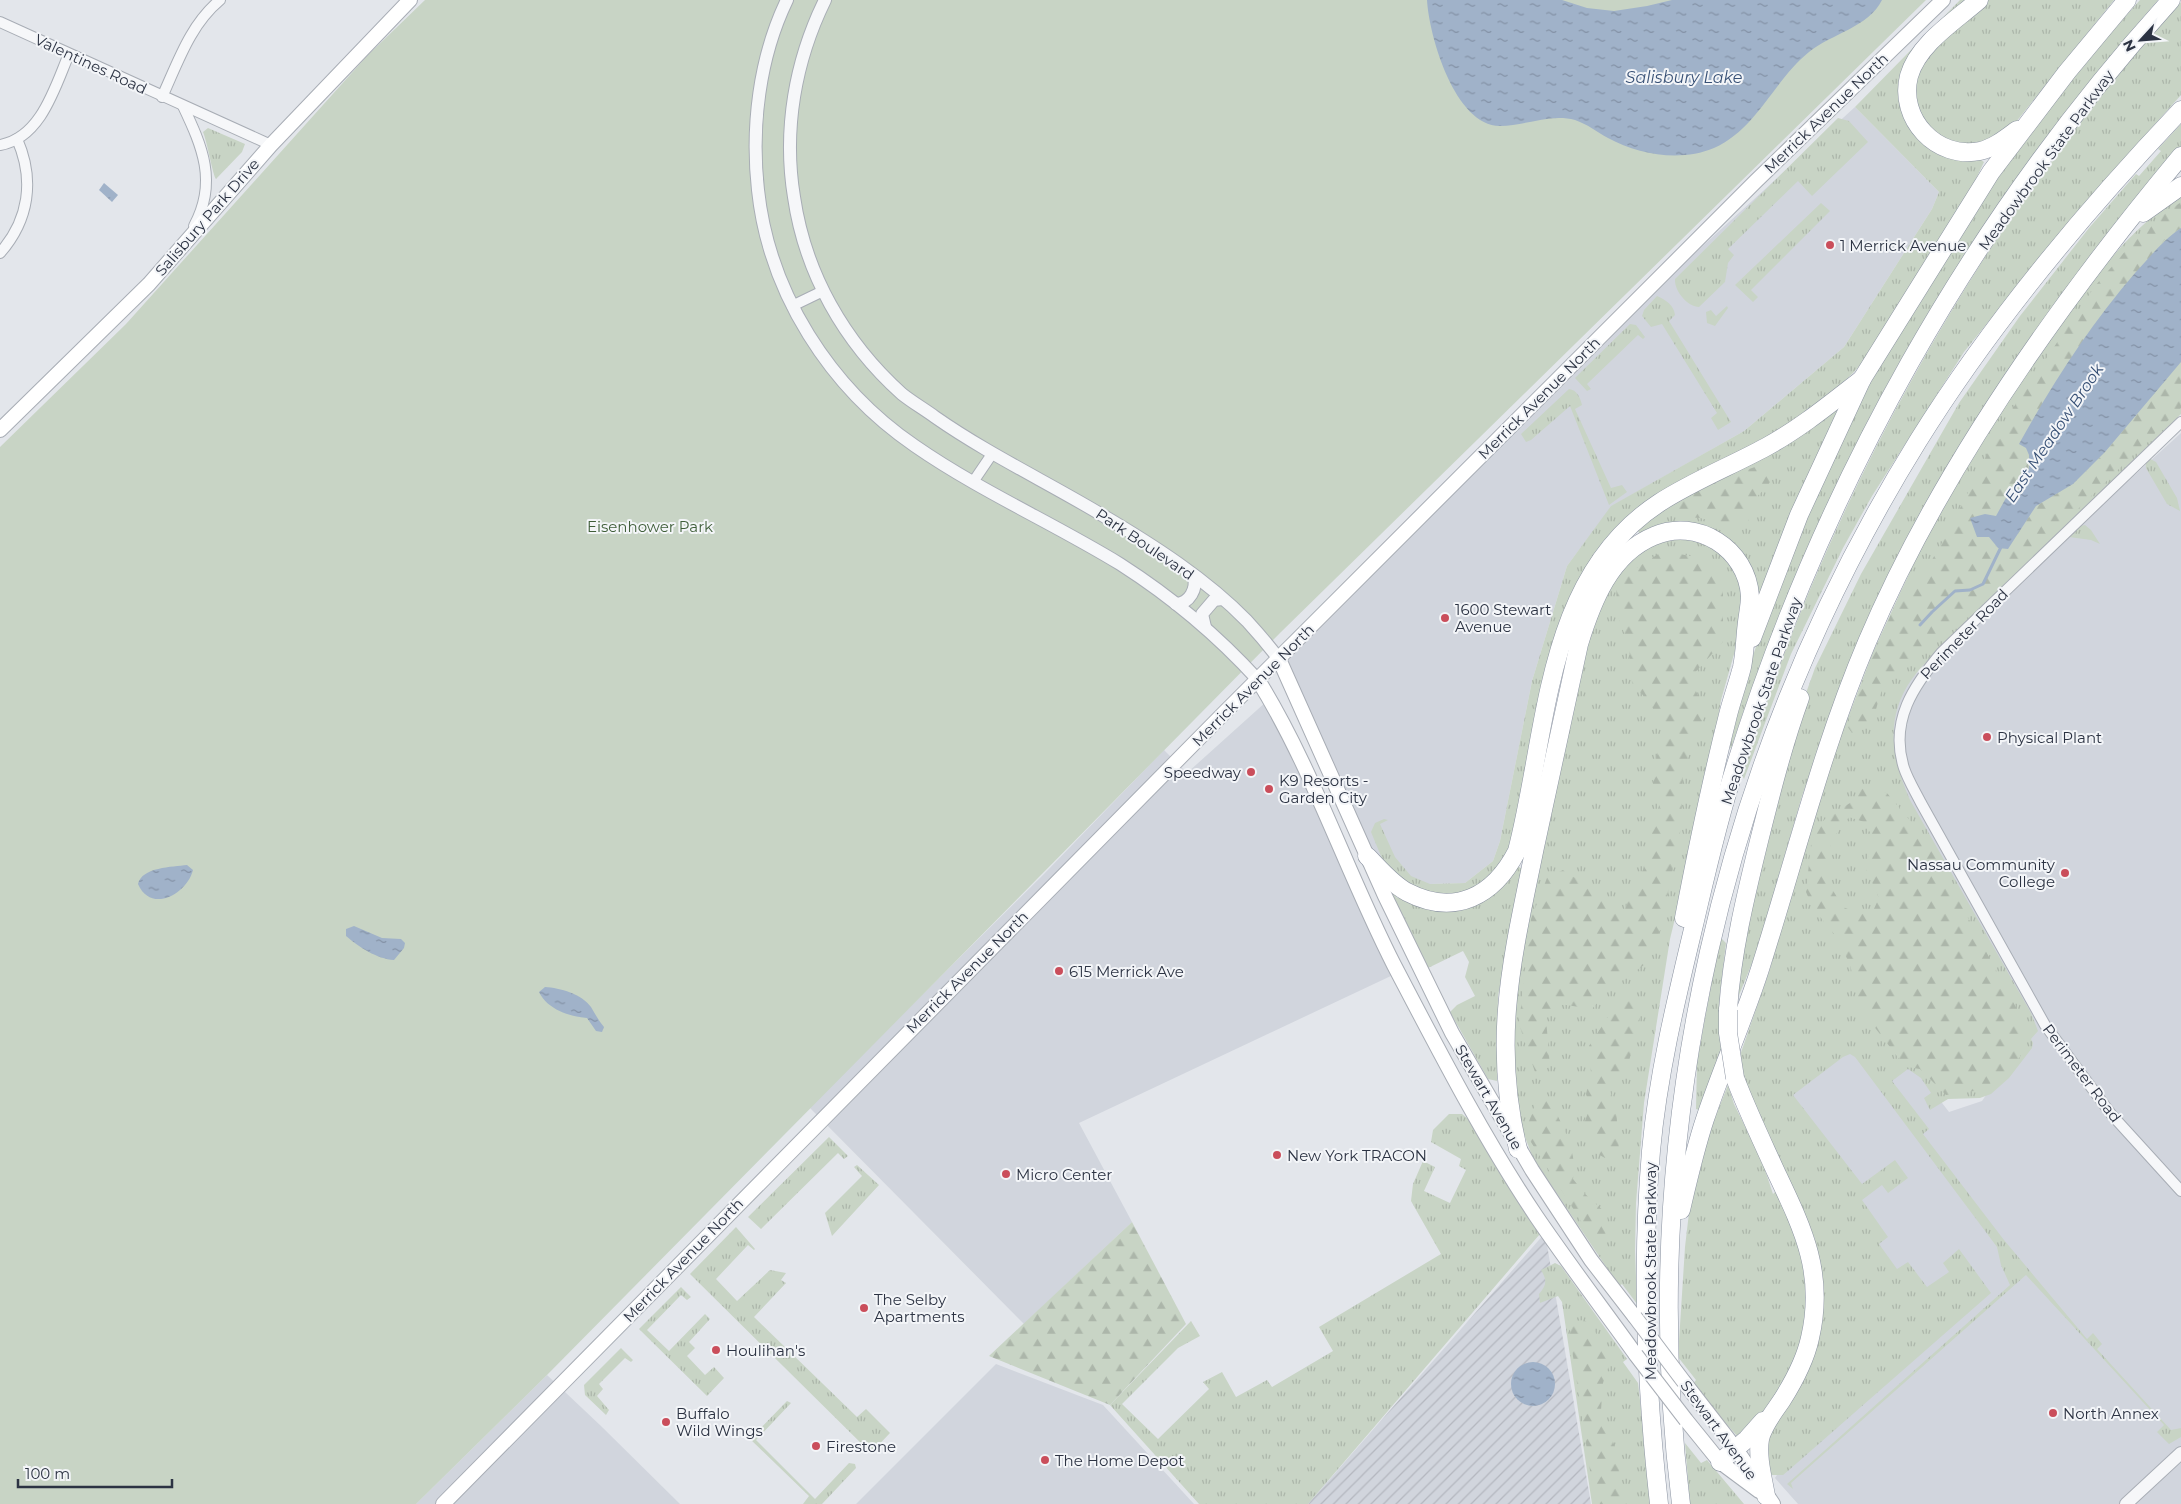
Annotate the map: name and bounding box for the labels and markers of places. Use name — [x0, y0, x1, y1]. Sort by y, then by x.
place label: 1 Merrick Avenue — [1840, 236, 1966, 255]
marker: 1 Merrick Avenue — [1824, 239, 1836, 251]
place label: 1600 Stewart Avenue — [1455, 600, 1551, 636]
marker: 1600 Stewart Avenue — [1439, 612, 1451, 624]
place label: Physical Plant — [1997, 728, 2102, 747]
marker: Physical Plant — [1981, 731, 1993, 743]
place label: Speedway — [1164, 763, 1242, 782]
marker: Speedway — [1245, 766, 1257, 778]
place label: K9 Resorts - Garden City — [1279, 771, 1369, 807]
marker: K9 Resorts - Garden City — [1263, 783, 1275, 795]
place label: Nassau Community College — [1907, 855, 2056, 891]
marker: Nassau Community College — [2059, 867, 2071, 879]
place label: 615 Merrick Ave — [1069, 962, 1184, 981]
marker: 615 Merrick Ave — [1053, 965, 1065, 977]
place label: New York TRACON — [1287, 1146, 1427, 1165]
marker: New York TRACON — [1271, 1149, 1283, 1161]
place label: Micro Center — [1016, 1165, 1112, 1184]
marker: Micro Center — [1000, 1168, 1012, 1180]
place label: The Selby Apartments — [874, 1290, 965, 1326]
marker: The Selby Apartments — [858, 1302, 870, 1314]
place label: Houlihan's — [726, 1341, 805, 1360]
marker: Houlihan's — [710, 1344, 722, 1356]
place label: Buffalo Wild Wings — [676, 1404, 763, 1440]
place label: North Annex — [2063, 1404, 2159, 1423]
marker: North Annex — [2047, 1407, 2059, 1419]
marker: Buffalo Wild Wings — [660, 1416, 672, 1428]
place label: Firestone — [826, 1437, 896, 1456]
marker: Firestone — [810, 1440, 822, 1452]
place label: The Home Depot — [1055, 1451, 1184, 1470]
marker: The Home Depot — [1039, 1454, 1051, 1466]

